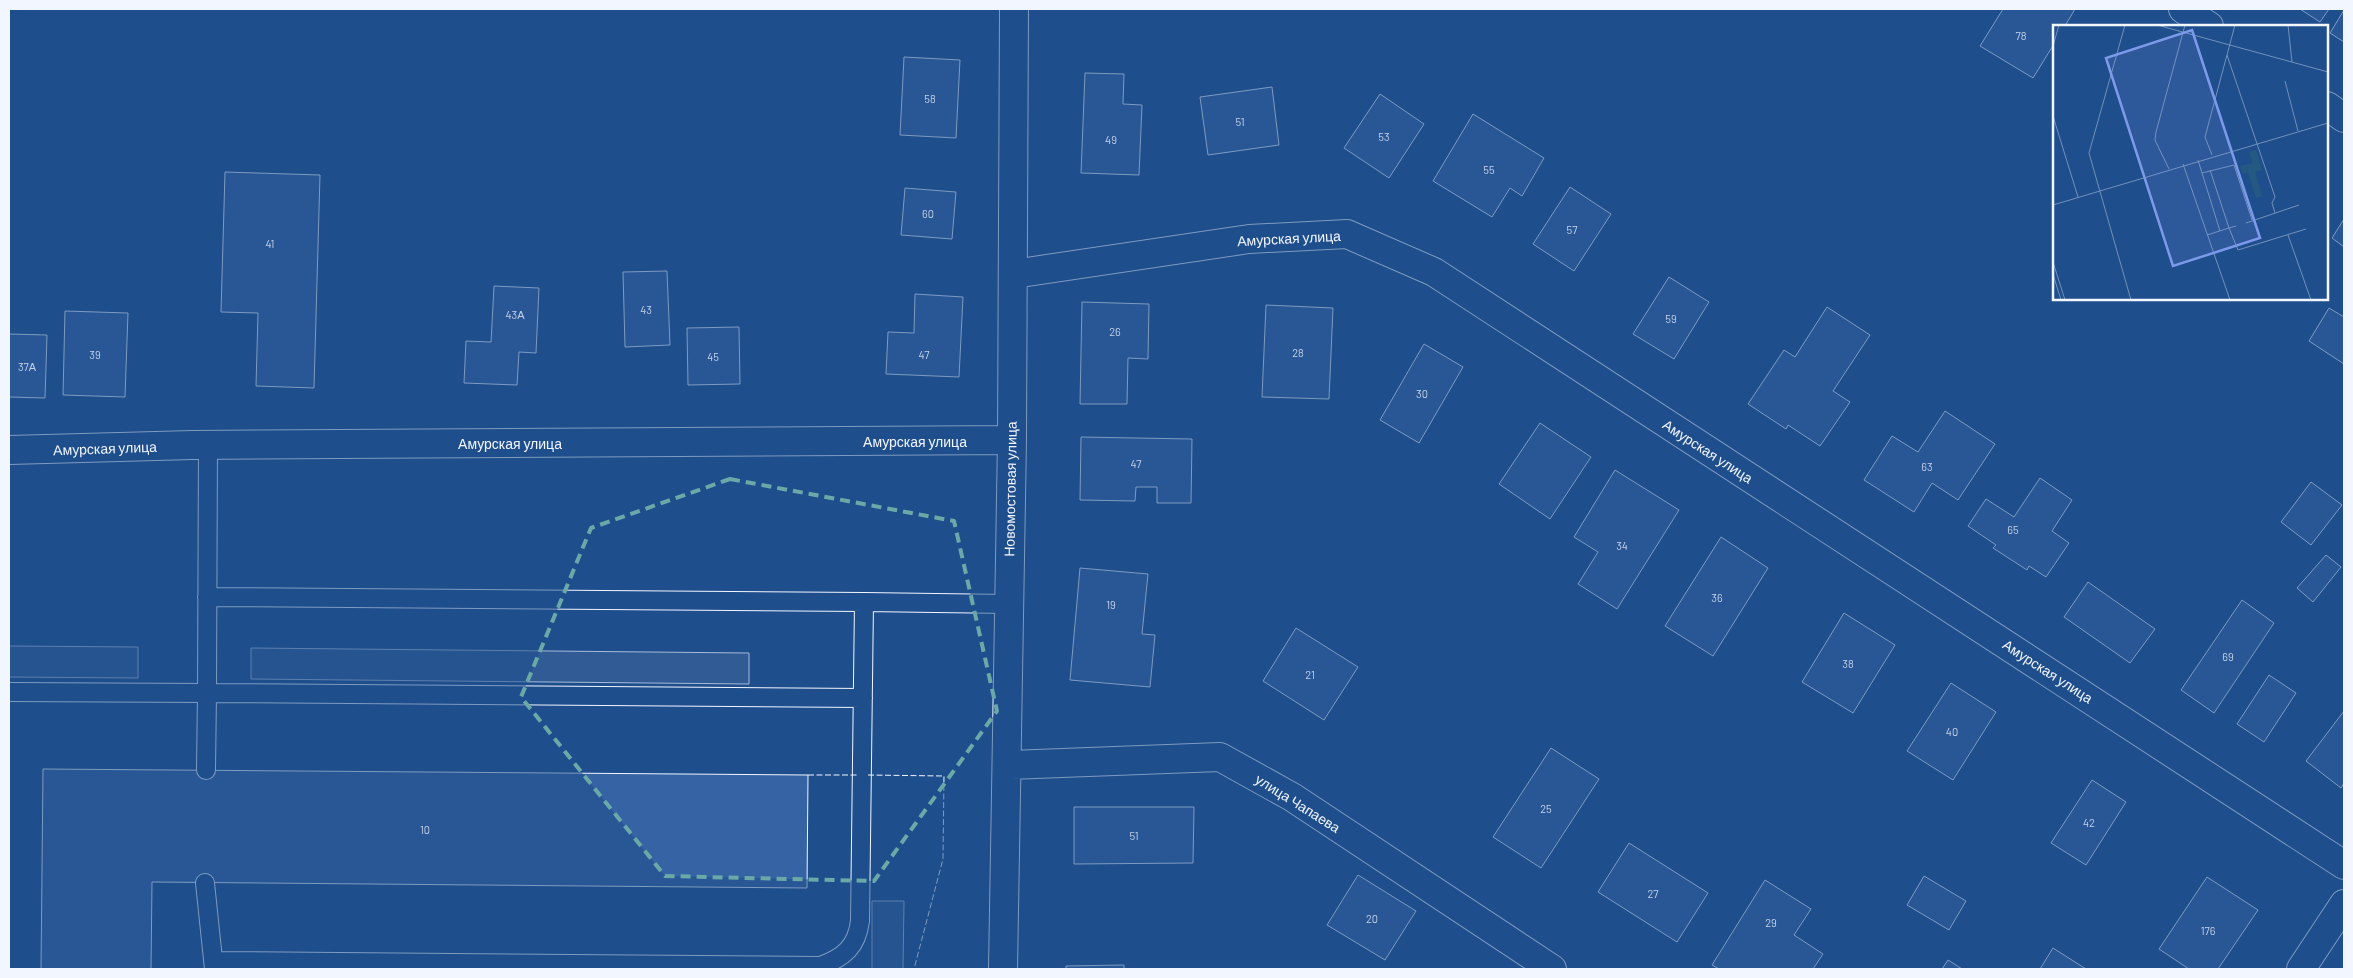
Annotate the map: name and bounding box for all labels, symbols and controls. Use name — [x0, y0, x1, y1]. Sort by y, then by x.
inset map — [2053, 25, 2328, 300]
house number: 78 — [2016, 29, 2027, 42]
house number: 58 — [924, 92, 936, 105]
house number: 51 — [1235, 115, 1245, 128]
house number: 53 — [1378, 130, 1390, 143]
house number: 49 — [1105, 133, 1117, 146]
house number: 55 — [1483, 163, 1495, 176]
house number: 60 — [922, 207, 934, 220]
house number: 57 — [1567, 223, 1577, 236]
street label: Амурская улица — [1237, 227, 1342, 249]
house number: 41 — [266, 237, 274, 250]
house number: 43 — [640, 303, 652, 316]
house number: 43А — [505, 308, 525, 321]
house number: 59 — [1665, 312, 1677, 325]
house number: 26 — [1109, 325, 1121, 338]
house number: 28 — [1292, 346, 1304, 359]
house number: 39 — [89, 348, 101, 361]
house number: 47 — [919, 348, 929, 361]
house number: 45 — [707, 350, 719, 363]
house number: 37А — [18, 360, 37, 373]
house number: 30 — [1416, 387, 1428, 400]
street label: Амурская улица — [1660, 416, 1756, 487]
street label: Новомостовая улица — [1000, 421, 1020, 557]
street label: Амурская улица — [863, 433, 967, 450]
street label: Амурская улица — [458, 435, 562, 452]
street label: Амурская улица — [53, 438, 157, 458]
house number: 47 — [1131, 457, 1141, 470]
house number: 63 — [1921, 460, 1933, 473]
house number: 65 — [2007, 523, 2019, 536]
house number: 34 — [1616, 539, 1628, 552]
house number: 36 — [1711, 591, 1723, 604]
house number: 19 — [1106, 598, 1116, 611]
street label: Амурская улица — [2000, 636, 2096, 707]
house number: 69 — [2222, 650, 2234, 663]
house number: 38 — [1842, 657, 1854, 670]
house number: 21 — [1305, 668, 1315, 681]
house number: 40 — [1946, 725, 1958, 738]
street label: улица Чапаева — [1253, 770, 1344, 836]
house number: 25 — [1540, 802, 1552, 815]
house number: 42 — [2083, 816, 2095, 829]
house number: 10 — [420, 823, 430, 836]
house number: 51 — [1129, 829, 1139, 842]
house number: 27 — [1647, 887, 1659, 900]
house number: 20 — [1366, 912, 1378, 925]
house number: 29 — [1765, 916, 1777, 929]
house number: 176 — [2201, 924, 2216, 937]

